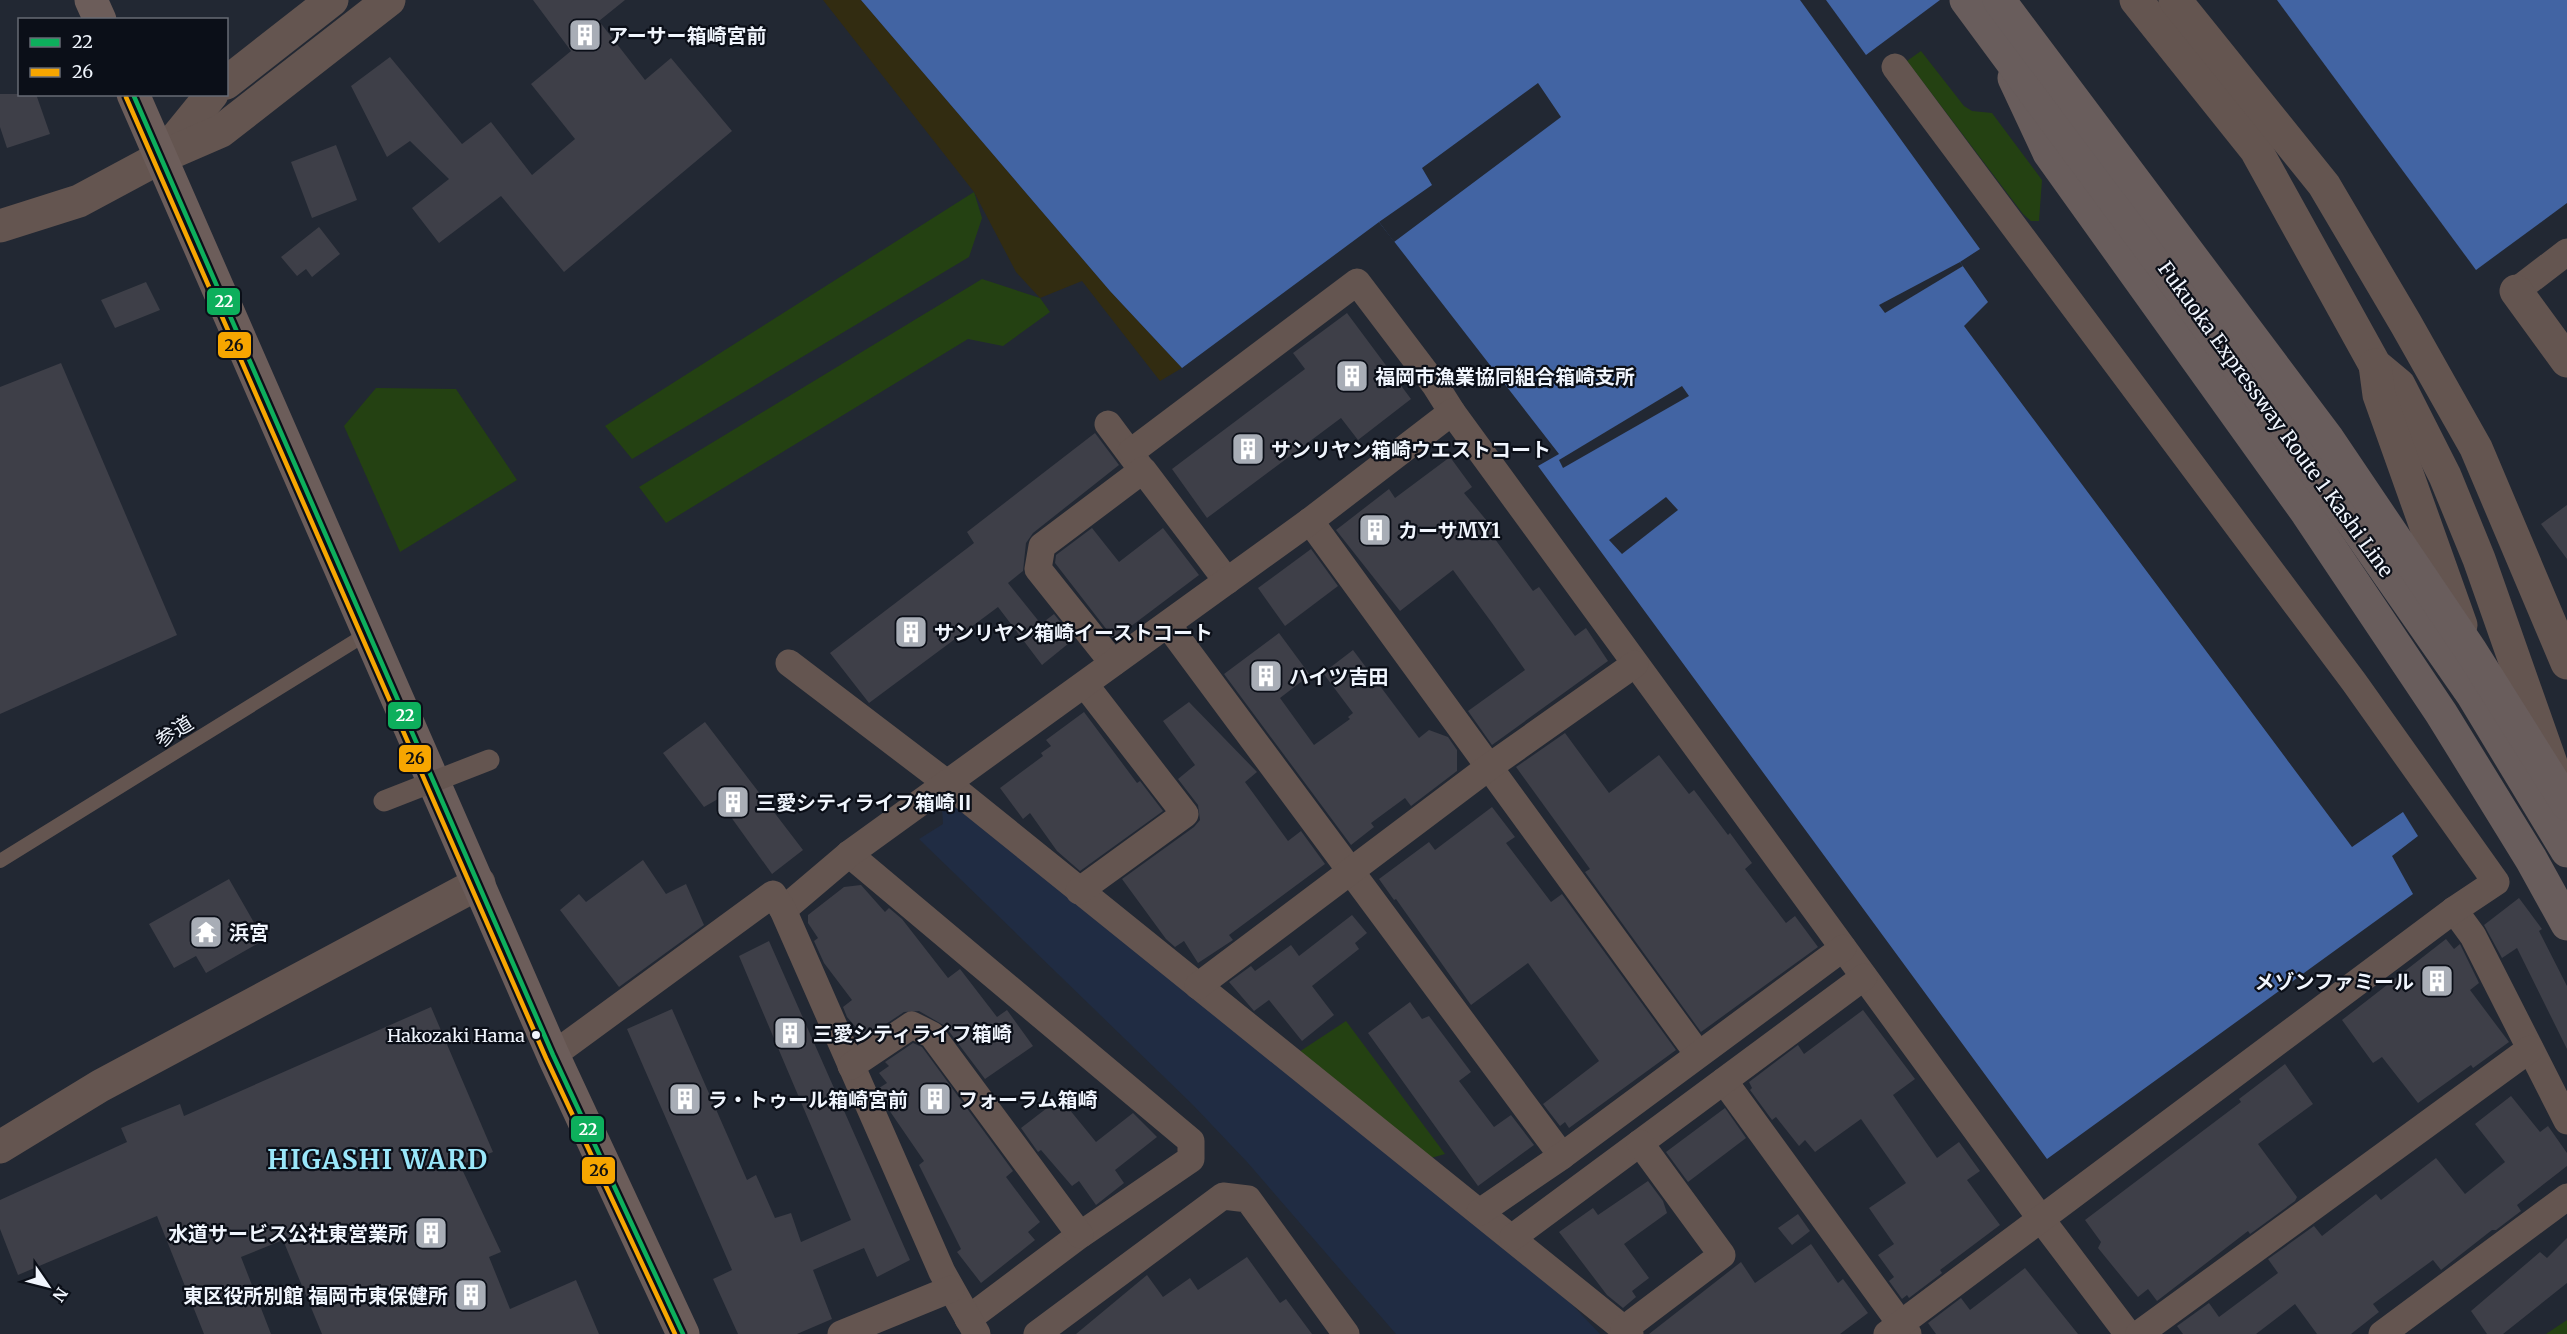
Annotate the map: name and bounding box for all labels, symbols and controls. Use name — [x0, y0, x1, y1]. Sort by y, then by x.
building icon: アーサー箱崎宮前 — [567, 17, 603, 53]
legend — [18, 18, 228, 96]
place label: アーサー箱崎宮前 — [608, 23, 766, 48]
text: 22 — [72, 30, 93, 53]
text: 26 — [72, 60, 93, 83]
street label: Fukuoka Expressway Route 1 Kashi Line — [2153, 256, 2399, 582]
line badge: 22 — [206, 287, 241, 316]
text: 22 — [215, 291, 233, 311]
line badge: 26 — [217, 331, 252, 359]
text: 26 — [225, 335, 244, 355]
building icon: 福岡市漁業協同組合箱崎支所 — [1334, 358, 1370, 394]
place label: 福岡市漁業協同組合箱崎支所 — [1375, 364, 1635, 389]
building icon: サンリヤン箱崎ウエストコート — [1230, 431, 1266, 467]
place label: サンリヤン箱崎ウエストコート — [1271, 437, 1551, 462]
building icon: カーサMY1 — [1357, 512, 1393, 548]
place label: カーサMY1 — [1398, 518, 1501, 543]
building icon: サンリヤン箱崎イーストコート — [893, 614, 929, 650]
place label: サンリヤン箱崎イーストコート — [934, 620, 1213, 645]
building icon: ハイツ吉田 — [1248, 658, 1284, 694]
place label: ハイツ吉田 — [1289, 664, 1389, 689]
line badge: 22 — [387, 701, 422, 730]
text: 22 — [396, 705, 414, 725]
street label: 参道 — [150, 710, 198, 752]
line badge: 26 — [398, 744, 432, 773]
text: 26 — [406, 748, 425, 768]
building icon: 三愛シティライフ箱崎Ⅱ — [715, 784, 751, 820]
place label: 三愛シティライフ箱崎Ⅱ — [756, 790, 975, 815]
temple icon: 浜宮 — [188, 914, 224, 950]
place label: 浜宮 — [229, 920, 269, 945]
building icon: メゾンファミール — [2419, 963, 2455, 999]
place label: メゾンファミール — [2255, 969, 2414, 994]
building icon: 三愛シティライフ箱崎 — [772, 1015, 808, 1051]
place label: 三愛シティライフ箱崎 — [813, 1021, 1012, 1046]
place label: Hakozaki Hama — [387, 1024, 525, 1047]
marker: Hakozaki Hama — [530, 1029, 542, 1041]
building icon: ラ・トゥール箱崎宮前 — [667, 1081, 703, 1117]
building icon: フォーラム箱崎 — [917, 1081, 953, 1117]
place label: ラ・トゥール箱崎宮前 — [708, 1087, 908, 1112]
place label: フォーラム箱崎 — [958, 1087, 1097, 1112]
line badge: 22 — [570, 1115, 605, 1143]
text: 22 — [579, 1119, 597, 1139]
district label: HIGASHI WARD — [267, 1143, 489, 1176]
line badge: 26 — [581, 1156, 616, 1185]
text: 26 — [590, 1160, 609, 1180]
building icon: 水道サービス公社東営業所 — [413, 1215, 449, 1251]
place label: 水道サービス公社東営業所 — [168, 1221, 408, 1246]
north arrow — [18, 1256, 78, 1316]
building icon: 東区役所別館 福岡市東保健所 — [453, 1277, 489, 1313]
place label: 東区役所別館 福岡市東保健所 — [183, 1283, 448, 1308]
text: N — [48, 1284, 72, 1306]

